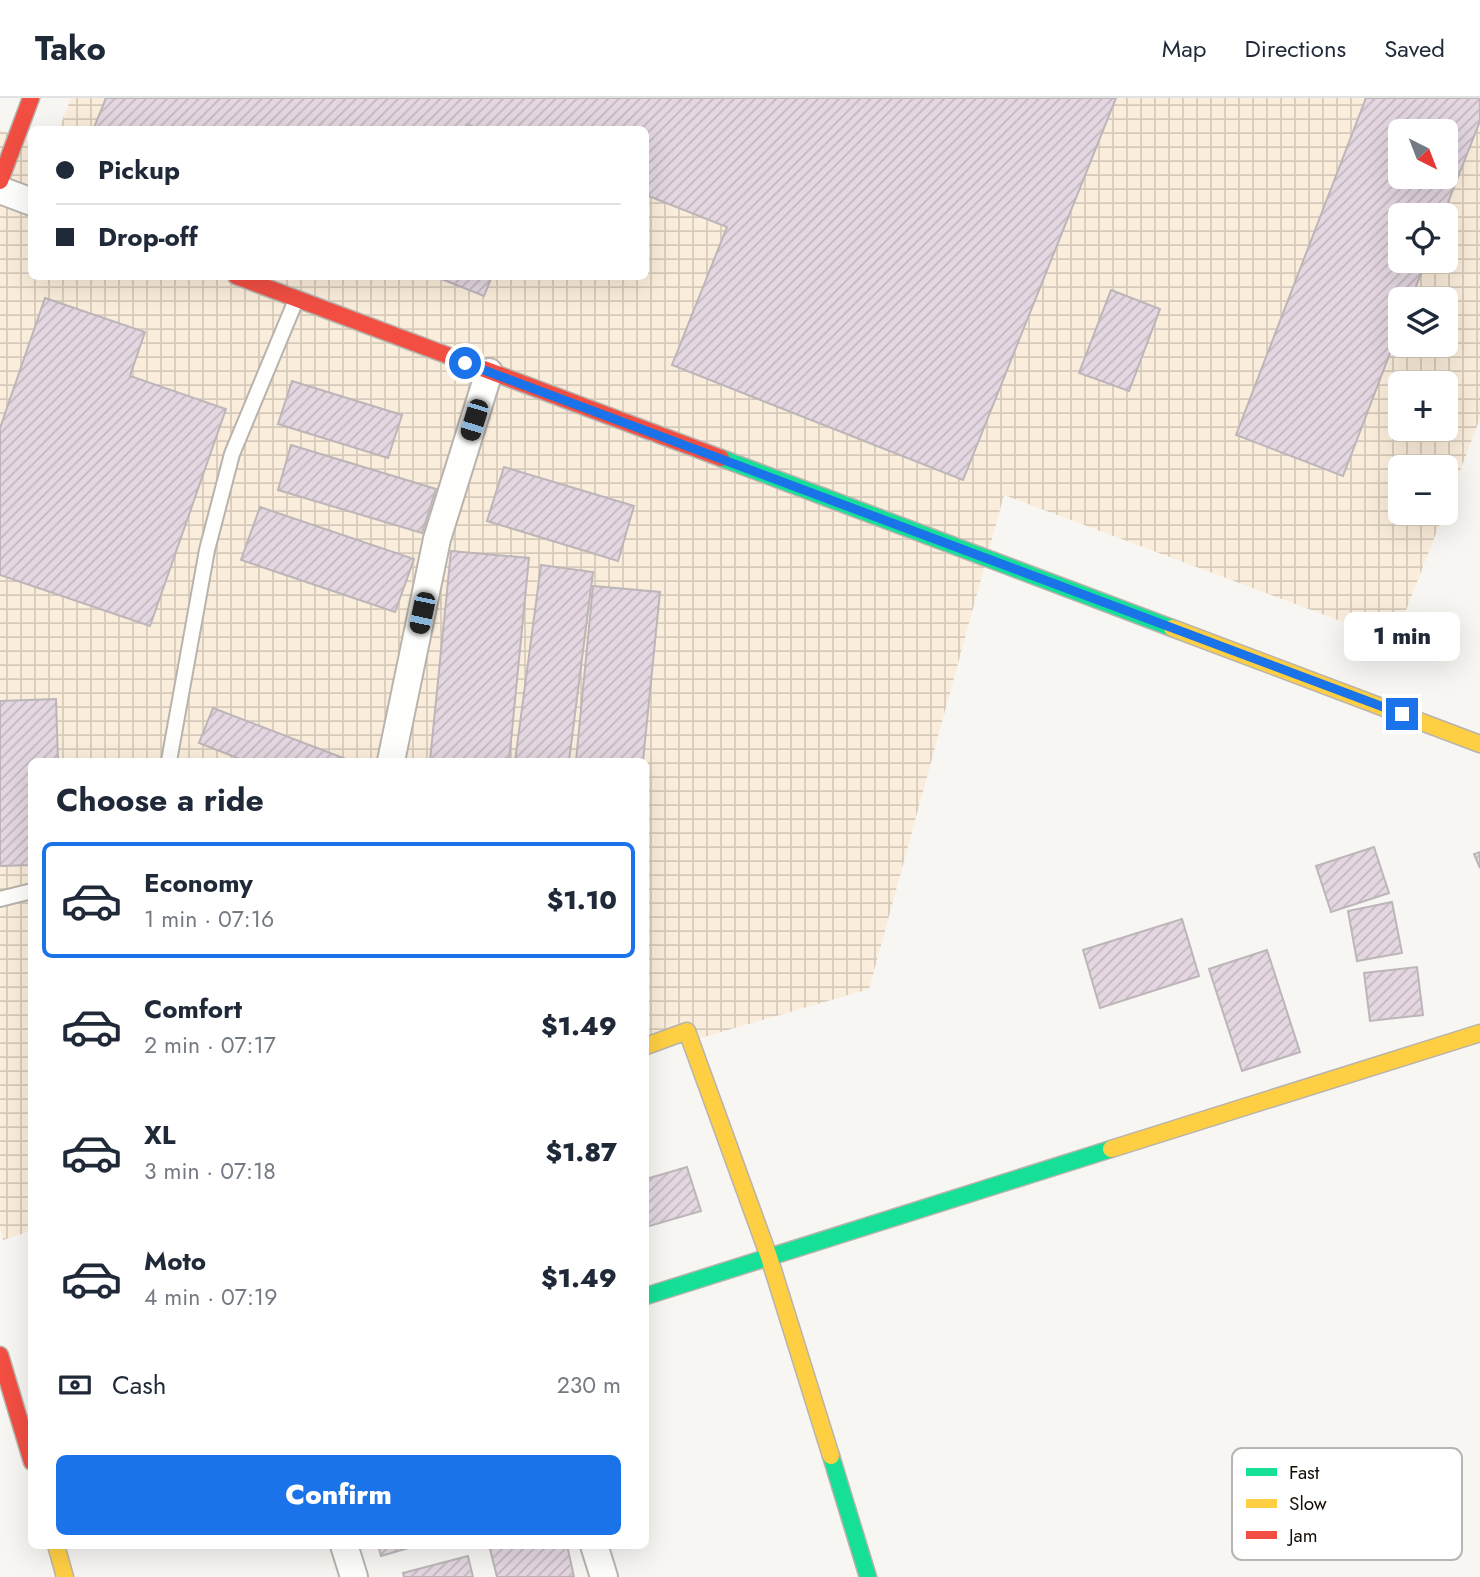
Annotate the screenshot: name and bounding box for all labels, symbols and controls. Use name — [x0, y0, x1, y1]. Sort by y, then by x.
text: Tako — [35, 25, 106, 72]
text: Map — [1162, 31, 1207, 66]
text: Directions — [1245, 31, 1346, 66]
text: Saved — [1384, 31, 1445, 66]
north arrow — [1388, 119, 1458, 189]
map controls — [1388, 119, 1458, 525]
text: Pickup — [98, 151, 180, 189]
button: locate — [1388, 203, 1458, 273]
text: Drop-off — [98, 218, 198, 256]
button: layers — [1388, 287, 1458, 357]
route start — [449, 347, 481, 379]
button: + — [1388, 371, 1458, 441]
car — [458, 397, 491, 443]
button: − — [1388, 455, 1458, 525]
car — [408, 590, 437, 636]
callout: 1 min — [1344, 612, 1460, 662]
text: 1 min — [1373, 619, 1431, 653]
route end — [1386, 698, 1418, 730]
text: Choose a ride — [56, 777, 264, 823]
text: Economy — [144, 864, 253, 902]
icon: car — [60, 869, 123, 932]
text: $1.10 — [547, 881, 617, 919]
text: 1 min · 07:16 — [144, 902, 274, 936]
text: Comfort — [144, 990, 242, 1028]
icon: car — [60, 995, 123, 1058]
text: $1.49 — [541, 1007, 617, 1045]
text: 2 min · 07:17 — [144, 1028, 276, 1062]
text: XL — [144, 1116, 176, 1154]
icon: car — [60, 1121, 123, 1184]
text: $1.87 — [545, 1133, 617, 1171]
text: 3 min · 07:18 — [144, 1154, 276, 1188]
text: Moto — [144, 1242, 206, 1280]
icon: car — [60, 1247, 123, 1310]
text: $1.49 — [541, 1259, 617, 1297]
text: 4 min · 07:19 — [144, 1280, 277, 1314]
icon: cash — [56, 1366, 94, 1404]
text: Cash — [112, 1366, 166, 1404]
text: 230 m — [557, 1368, 621, 1402]
legend — [1232, 1448, 1462, 1560]
button: Confirm — [56, 1455, 621, 1535]
text: Fast — [1289, 1459, 1320, 1486]
text: Slow — [1289, 1490, 1327, 1517]
text: Jam — [1286, 1522, 1318, 1549]

